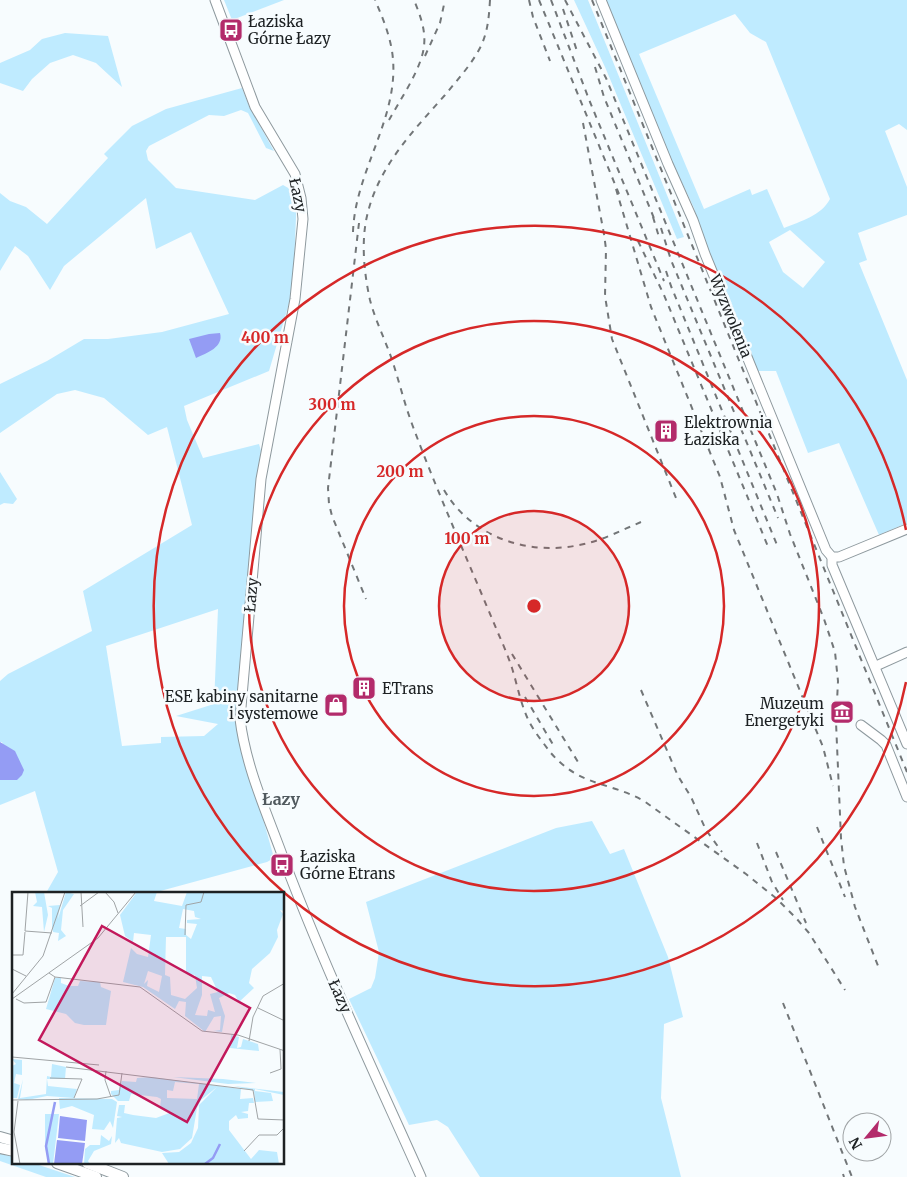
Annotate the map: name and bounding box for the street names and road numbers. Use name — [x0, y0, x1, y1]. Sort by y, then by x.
street label: Łazy — [285, 176, 311, 214]
street label: Wyzwolenia — [705, 271, 756, 360]
street label: Łazy — [240, 577, 262, 613]
street label: Łazy — [324, 976, 356, 1016]

